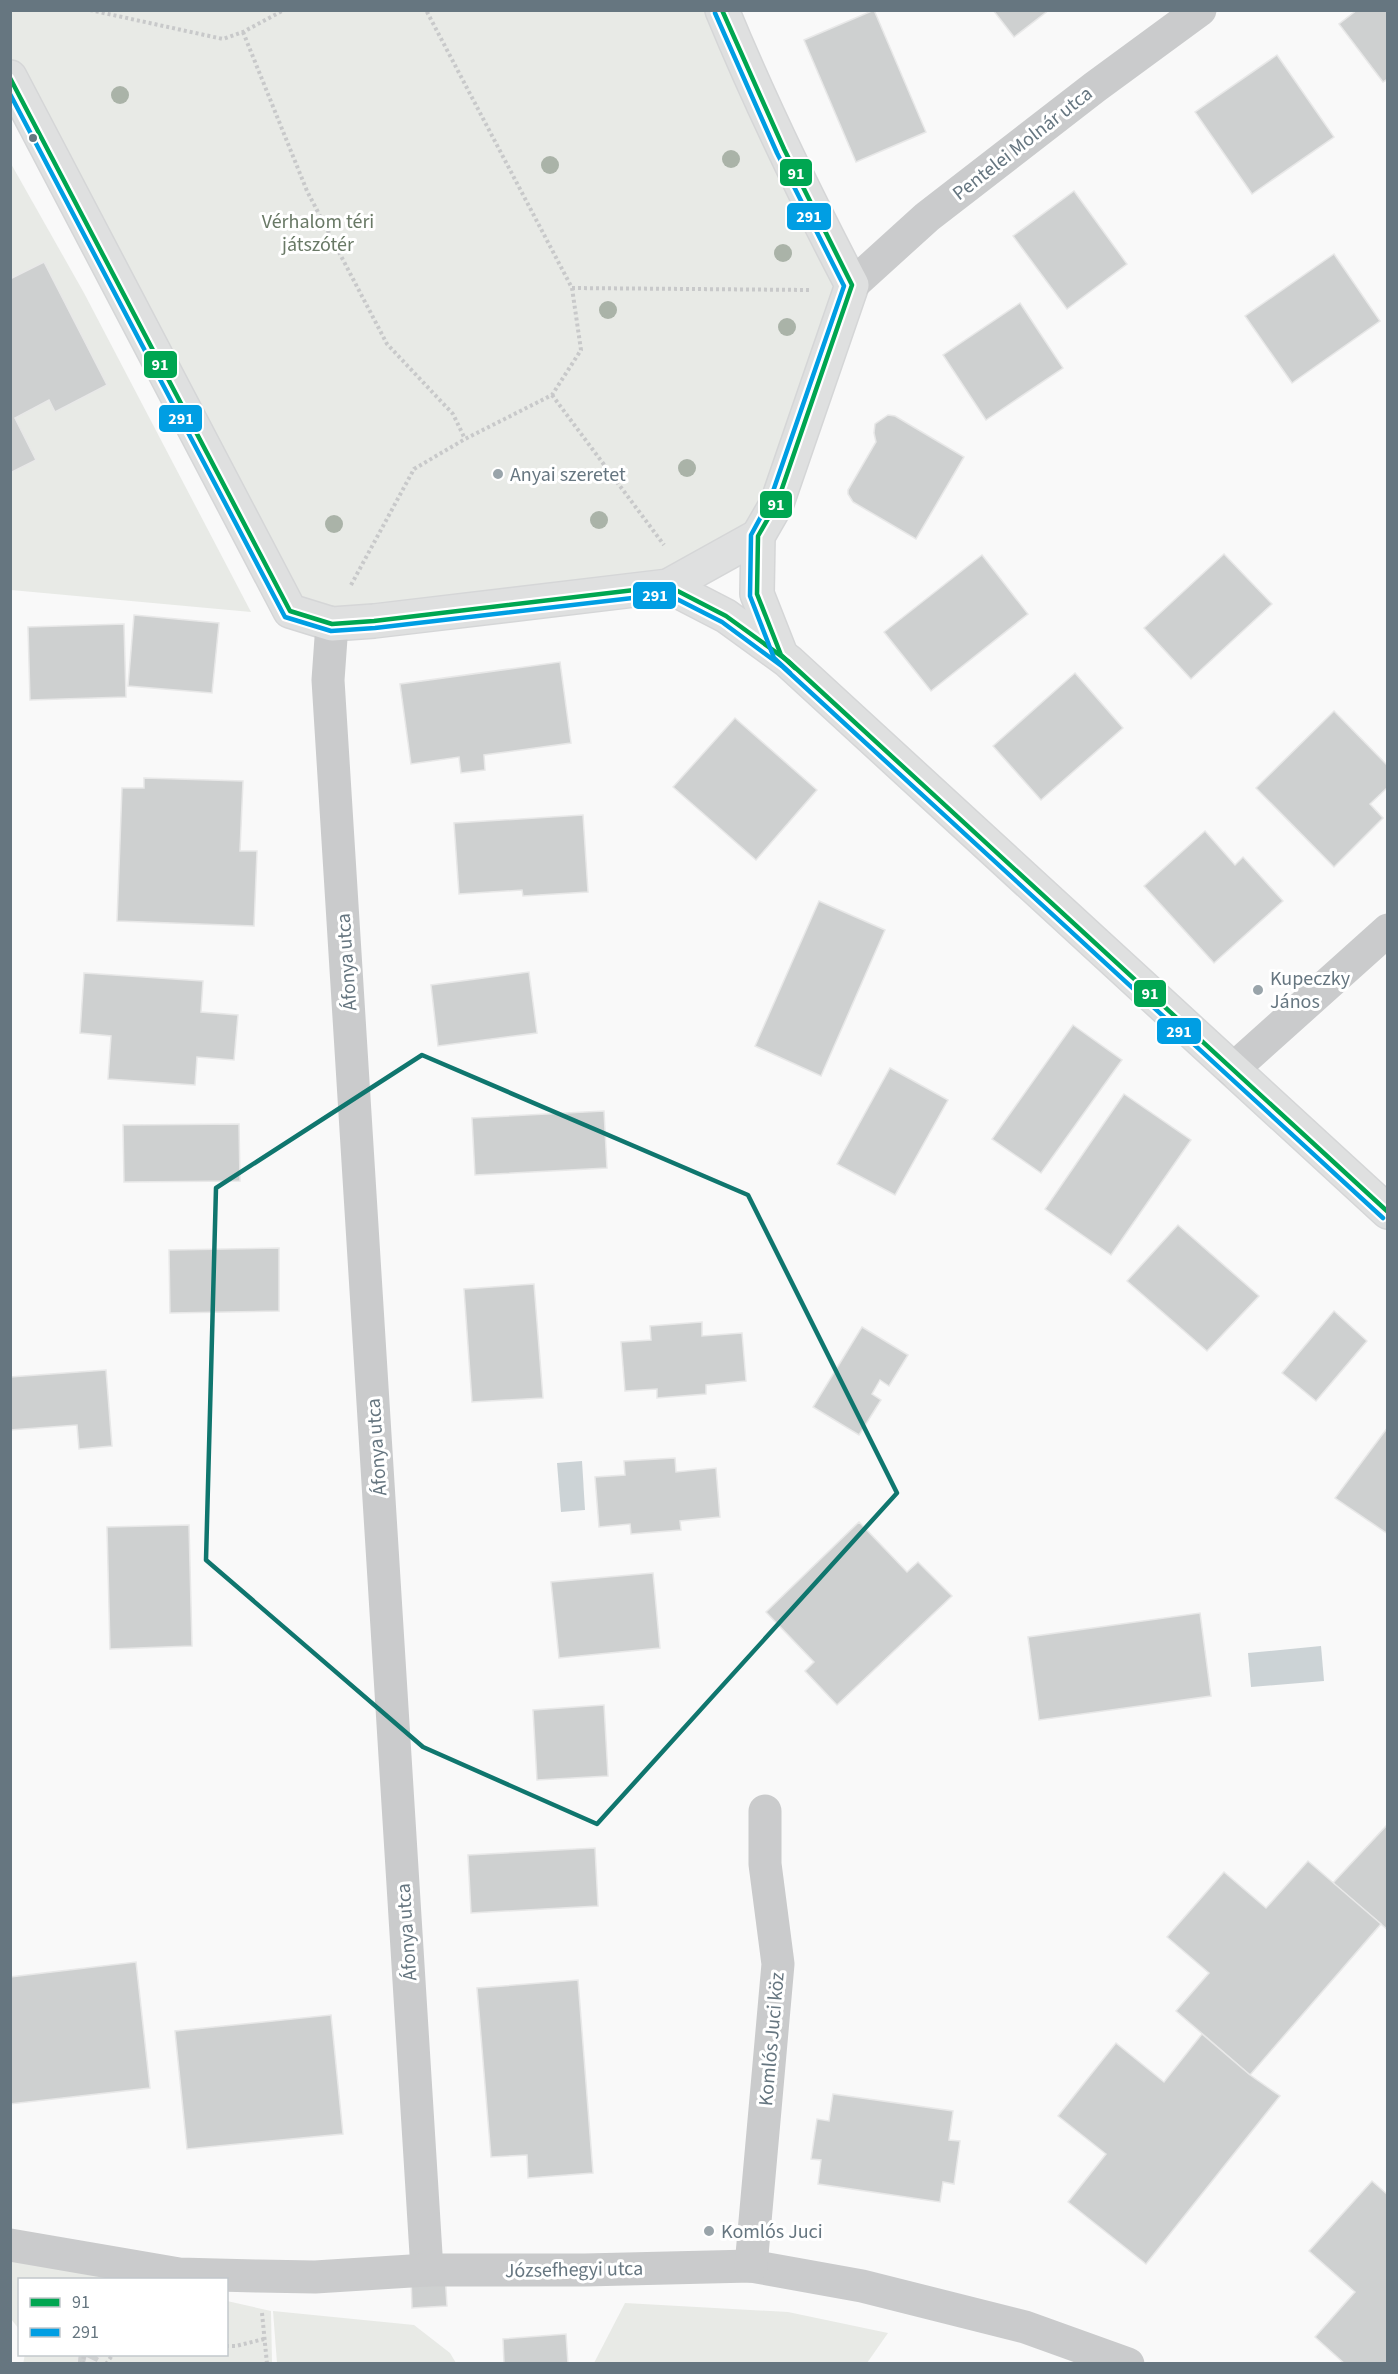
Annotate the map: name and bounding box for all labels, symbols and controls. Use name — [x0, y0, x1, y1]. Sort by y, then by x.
street label: Pentelei Molnár utca — [947, 80, 1099, 207]
unlabelled marker — [27, 132, 39, 144]
line badge: 91 — [779, 158, 813, 187]
text: 91 — [788, 163, 804, 185]
line badge: 291 — [786, 202, 832, 231]
text: 291 — [796, 206, 822, 228]
park label: Vérhalom téri játszótér — [262, 208, 374, 259]
line badge: 91 — [143, 350, 178, 379]
text: 91 — [152, 354, 168, 376]
line badge: 291 — [158, 404, 203, 433]
text: 291 — [168, 408, 194, 430]
place label: Anyai szeretet — [510, 461, 626, 489]
marker: Anyai szeretet — [491, 467, 505, 481]
line badge: 91 — [759, 490, 793, 519]
text: 91 — [768, 494, 784, 516]
line badge: 291 — [632, 581, 677, 610]
text: 291 — [642, 585, 668, 607]
street label: Áfonya utca — [330, 912, 364, 1012]
place label: Kupeczky János — [1270, 965, 1351, 1016]
line badge: 91 — [1133, 979, 1167, 1008]
text: 91 — [1142, 983, 1158, 1005]
marker: Kupeczky János — [1251, 983, 1265, 997]
line badge: 291 — [1156, 1017, 1202, 1045]
text: 291 — [1166, 1021, 1192, 1043]
street label: Áfonya utca — [360, 1397, 394, 1497]
street label: Áfonya utca — [390, 1882, 424, 1982]
street label: Komlós Juci köz — [752, 1971, 792, 2107]
place label: Komlós Juci — [721, 2218, 823, 2246]
marker: Komlós Juci — [702, 2224, 716, 2238]
street label: Józsefhegyi utca — [505, 2255, 644, 2285]
legend — [18, 2278, 228, 2356]
text: 91 — [72, 2290, 90, 2315]
text: 291 — [72, 2320, 99, 2345]

